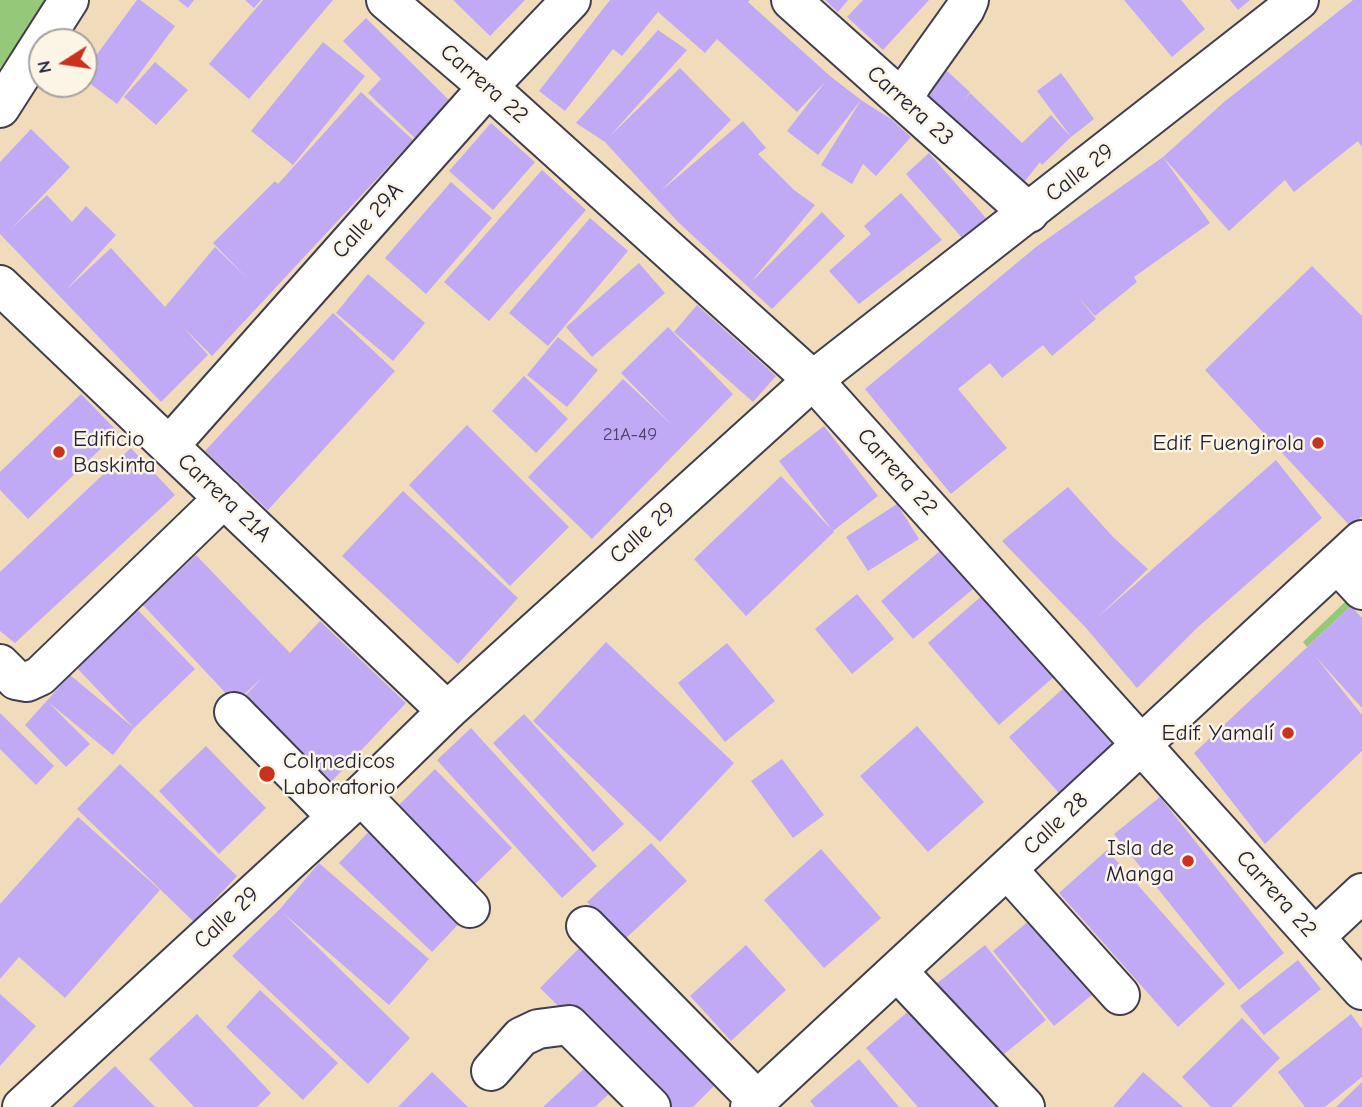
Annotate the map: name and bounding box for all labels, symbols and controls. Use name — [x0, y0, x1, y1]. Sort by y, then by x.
north arrow — [28, 28, 98, 98]
street label: Carrera 22 — [434, 38, 534, 130]
text: N — [32, 59, 56, 75]
street label: Carrera 23 — [861, 60, 959, 152]
street label: Calle 29 — [1040, 138, 1120, 208]
street label: Calle 29A — [327, 177, 409, 265]
street label: Carrera 22 — [851, 423, 943, 521]
house number: 21A-49 — [603, 424, 657, 446]
place label: Edificio Baskinta — [73, 425, 156, 479]
place label: Edif. Fuengirola — [1152, 429, 1304, 457]
marker: Edif. Fuengirola — [1310, 435, 1326, 451]
marker: Edificio Baskinta — [51, 444, 67, 460]
street label: Carrera 21A — [171, 448, 277, 548]
street label: Calle 29 — [604, 496, 682, 570]
place label: Edif. Yamalí — [1162, 719, 1274, 747]
marker: Edif. Yamalí — [1280, 725, 1296, 741]
place label: Colmedicos Laboratorio — [283, 747, 396, 801]
marker: Colmedicos Laboratorio — [257, 764, 277, 784]
street label: Calle 28 — [1018, 787, 1094, 861]
place label: Isla de Manga — [1106, 834, 1174, 888]
street label: Carrera 22 — [1230, 845, 1322, 943]
marker: Isla de Manga — [1180, 853, 1196, 869]
street label: Calle 29 — [189, 881, 265, 955]

